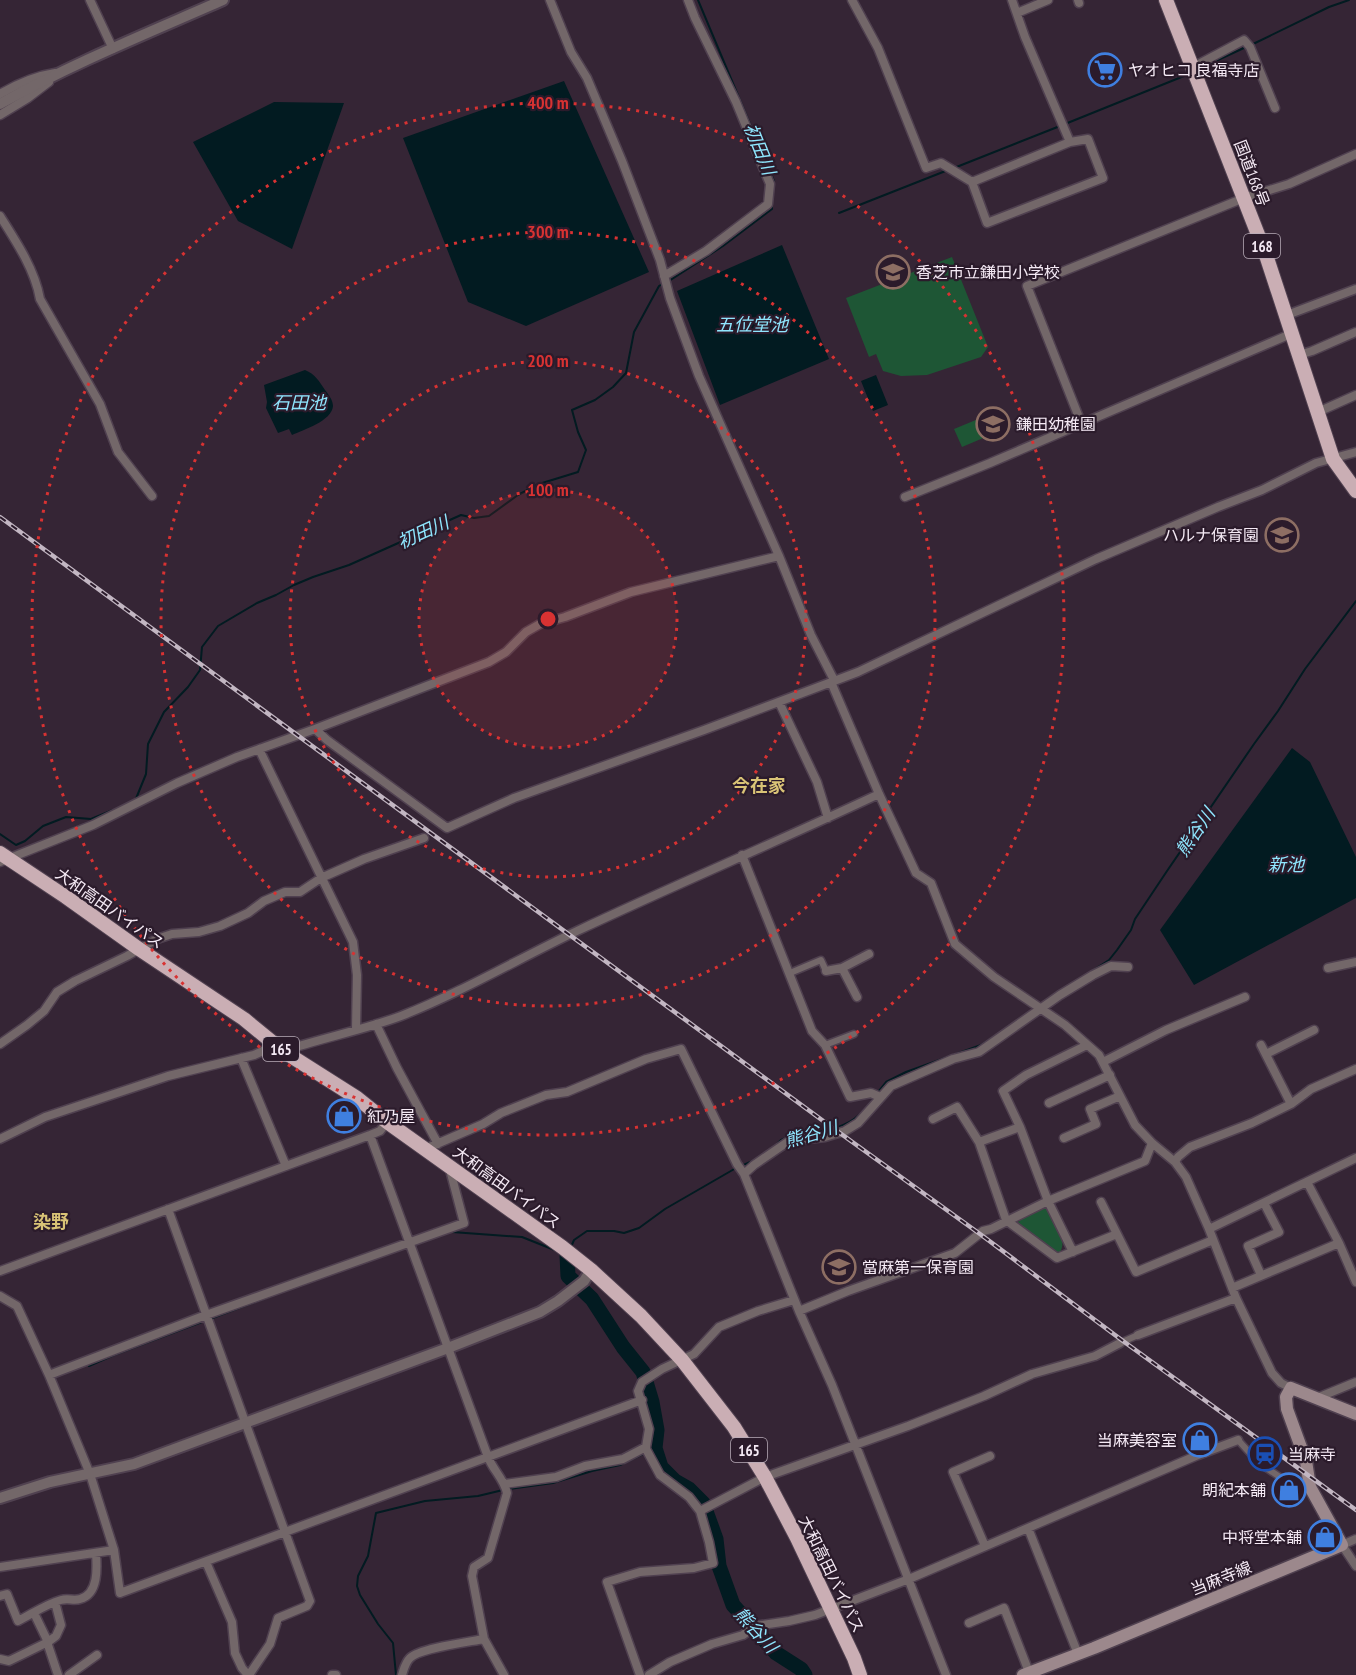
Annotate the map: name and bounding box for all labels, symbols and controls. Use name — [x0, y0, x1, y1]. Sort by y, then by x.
supermarket icon: ヤオヒコ 良福寺店 — [1087, 52, 1123, 88]
place label: ヤオヒコ 良福寺店 — [1128, 60, 1259, 80]
text: 400 m — [527, 91, 569, 114]
water label: 初田川 — [739, 120, 782, 180]
street label: 国道168号 — [1230, 137, 1274, 209]
text: 300 m — [527, 220, 569, 243]
road number: 168 — [1244, 234, 1280, 258]
school or university icon: 香芝市立鎌田小学校 — [875, 254, 911, 290]
place label: 香芝市立鎌田小学校 — [916, 262, 1060, 282]
water label: 五位堂池 — [716, 313, 790, 336]
text: 200 m — [527, 349, 569, 372]
water label: 石田池 — [272, 391, 328, 414]
school or university icon: 鎌田幼稚園 — [975, 406, 1011, 442]
place label: 鎌田幼稚園 — [1016, 414, 1096, 434]
text: 100 m — [527, 478, 569, 501]
water label: 初田川 — [394, 510, 454, 553]
school or university icon: ハルナ保育園 — [1264, 517, 1300, 553]
place label: ハルナ保育園 — [1163, 525, 1259, 545]
centre of rings — [538, 609, 558, 629]
district label: 今在家 — [732, 774, 786, 797]
water label: 熊谷川 — [1170, 802, 1221, 861]
water label: 新池 — [1268, 853, 1306, 876]
street label: 大和高田バイパス — [52, 863, 168, 953]
road number: 165 — [263, 1037, 299, 1061]
shop icon: 紅乃屋 — [326, 1098, 362, 1134]
place label: 紅乃屋 — [367, 1106, 415, 1126]
water label: 熊谷川 — [782, 1115, 842, 1152]
street label: 大和高田バイパス — [449, 1141, 565, 1233]
district label: 染野 — [33, 1210, 69, 1233]
school or university icon: 當麻第一保育園 — [821, 1249, 857, 1285]
place label: 當麻第一保育園 — [862, 1257, 974, 1277]
shop icon: 当麻美容室 — [1182, 1422, 1218, 1458]
place label: 当麻美容室 — [1097, 1430, 1177, 1450]
station icon: 当麻寺 — [1247, 1436, 1283, 1472]
road number: 165 — [731, 1438, 767, 1462]
place label: 当麻寺 — [1288, 1444, 1336, 1464]
shop icon: 朗紀本舗 — [1271, 1472, 1307, 1508]
place label: 朗紀本舗 — [1202, 1480, 1266, 1500]
street label: 大和高田バイパス — [795, 1512, 869, 1636]
shop icon: 中将堂本舗 — [1307, 1519, 1343, 1555]
place label: 中将堂本舗 — [1222, 1527, 1302, 1547]
street label: 当麻寺線 — [1188, 1557, 1254, 1599]
water label: 熊谷川 — [729, 1602, 784, 1659]

